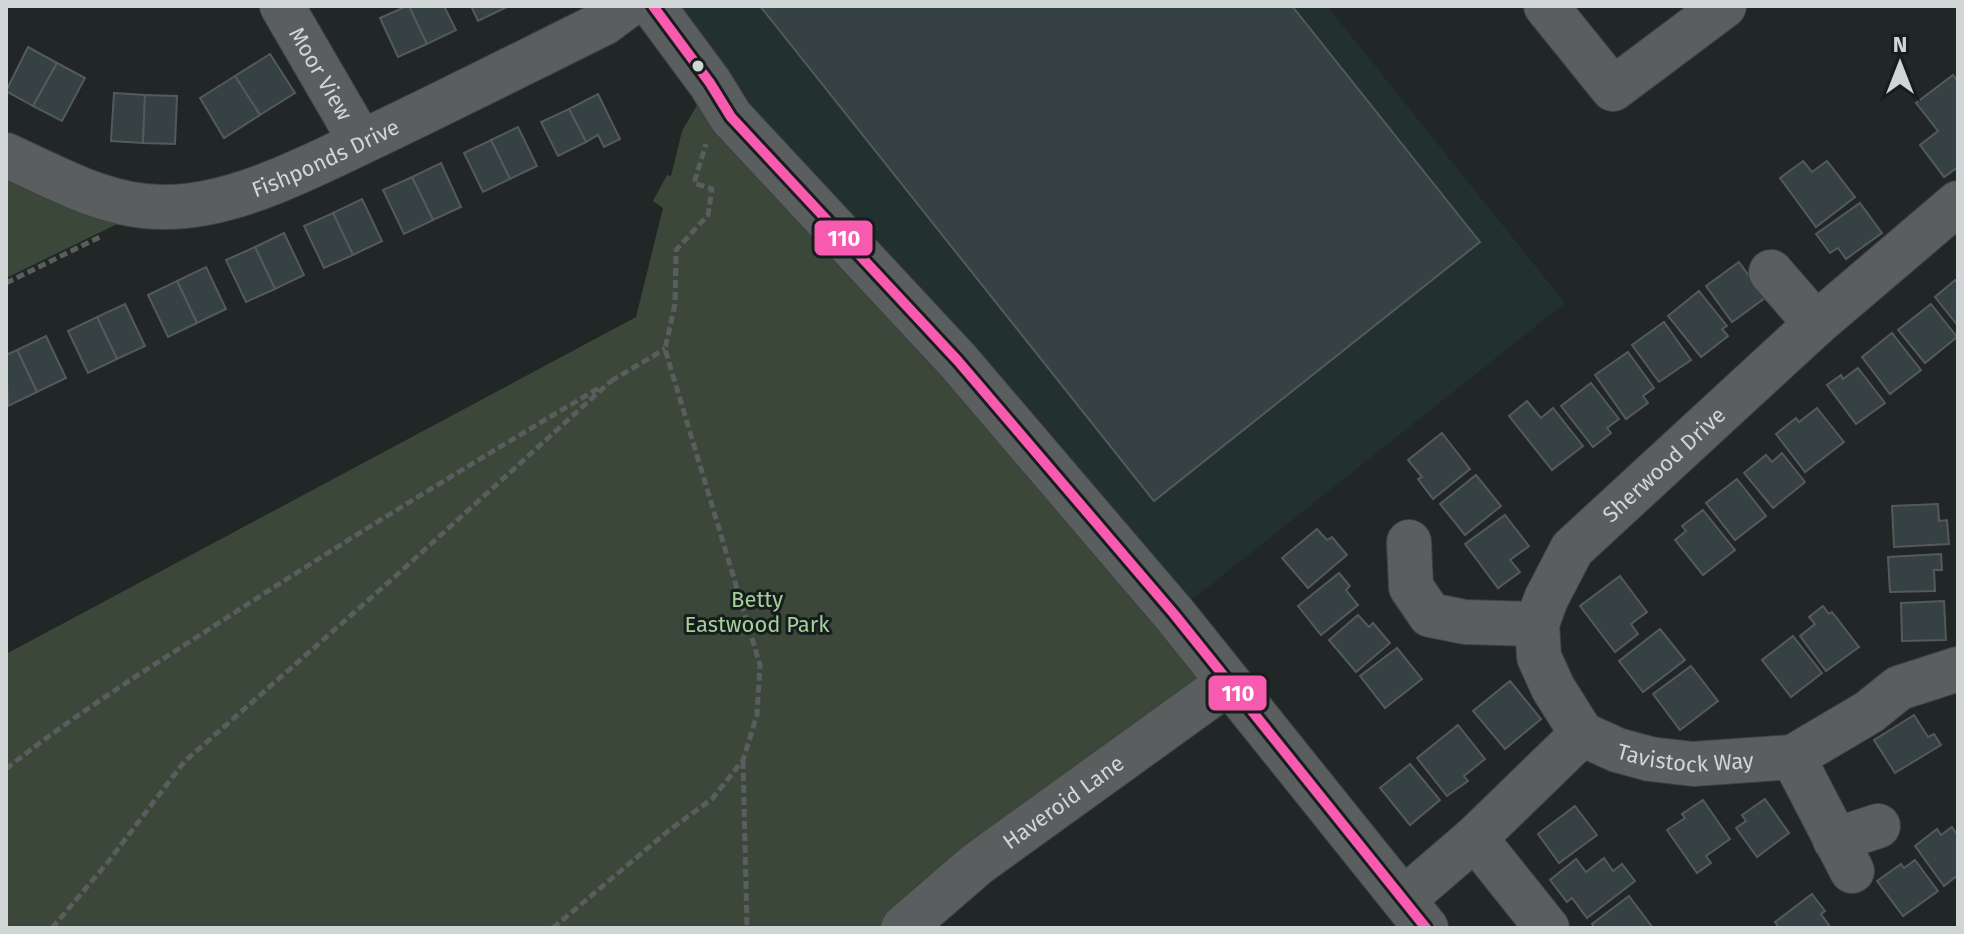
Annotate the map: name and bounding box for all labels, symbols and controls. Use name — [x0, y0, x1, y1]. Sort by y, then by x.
street label: Moor View — [283, 22, 359, 125]
north arrow — [1860, 24, 1940, 104]
text: N — [1893, 31, 1907, 58]
unlabelled marker — [690, 58, 706, 74]
street label: Fishponds Drive — [248, 113, 404, 203]
line badge: 110 — [813, 219, 874, 257]
text: 110 — [828, 225, 861, 252]
street label: Sherwood Drive — [1597, 401, 1731, 528]
park label: Betty Eastwood Park — [684, 586, 830, 638]
line badge: 110 — [1207, 674, 1268, 712]
text: 110 — [1222, 680, 1255, 707]
street label: Tavistock Way — [1614, 738, 1755, 778]
street label: Haveroid Lane — [998, 750, 1129, 855]

